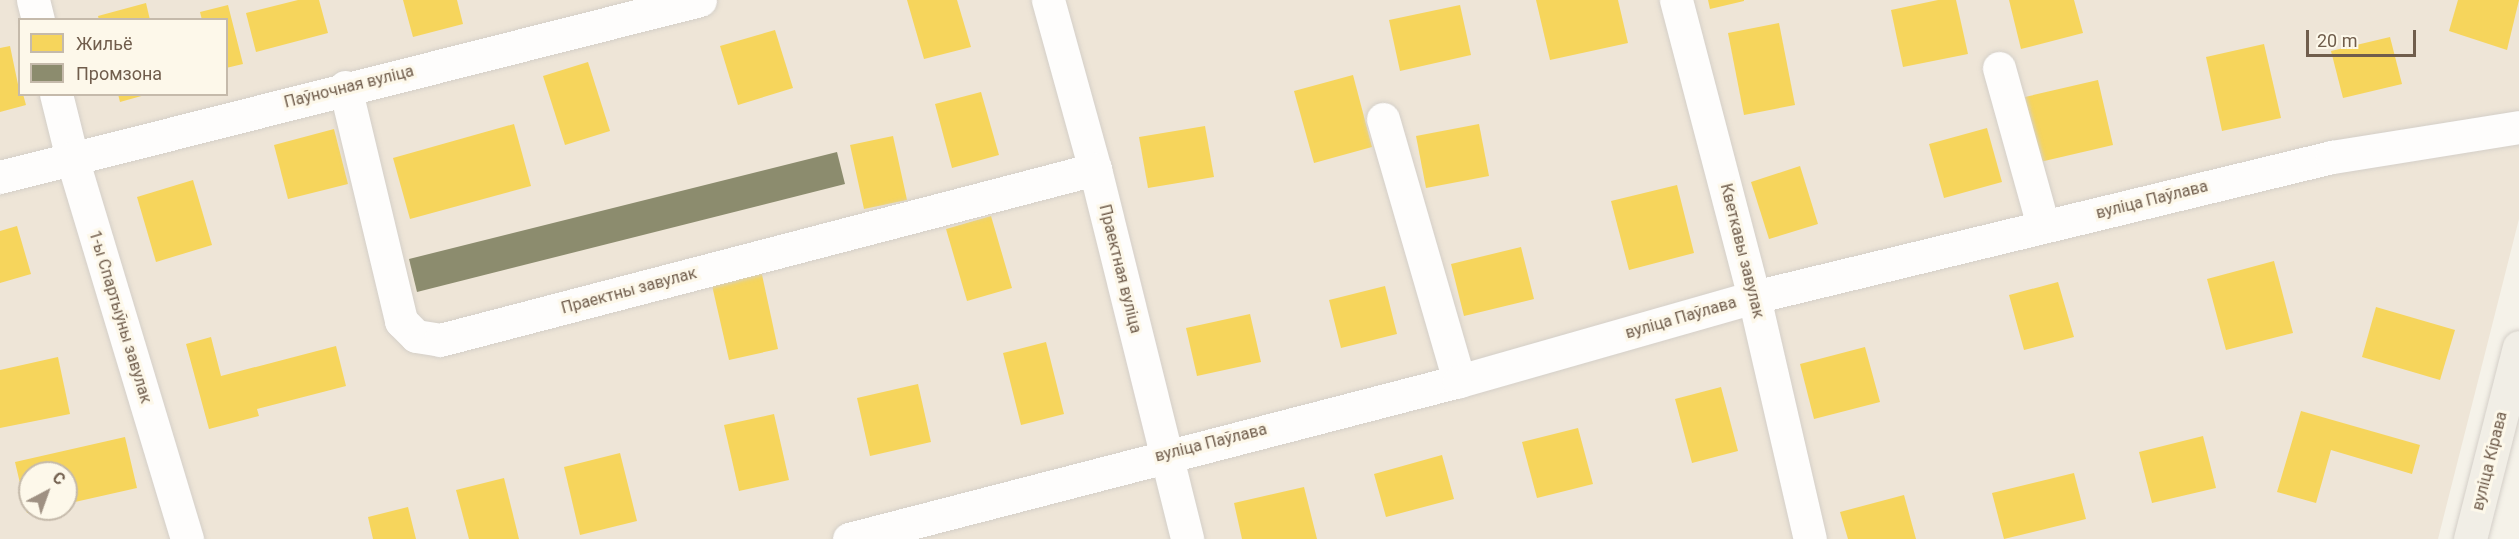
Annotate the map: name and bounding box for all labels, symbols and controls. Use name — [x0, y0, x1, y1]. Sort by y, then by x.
legend — [18, 18, 228, 96]
scale bar — [2309, 18, 2418, 56]
text: 20 m — [2317, 30, 2357, 51]
text: Жильё — [76, 33, 132, 54]
street label: Паўночная вуліца — [282, 62, 416, 112]
text: Промзона — [76, 63, 162, 84]
street label: вуліца Паўлава — [2094, 177, 2210, 223]
street label: Кветкавы завулак — [1716, 182, 1768, 320]
street label: Праектная вуліца — [1095, 203, 1145, 335]
street label: 1-ы Спартыўны завулак — [85, 228, 155, 406]
street label: Праектны завулак — [559, 264, 699, 318]
street label: вуліца Паўлава — [1623, 293, 1739, 343]
street label: вуліца Кірава — [2468, 410, 2512, 512]
street label: вуліца Паўлава — [1153, 420, 1269, 466]
north arrow — [18, 461, 78, 521]
text: С — [49, 468, 69, 489]

